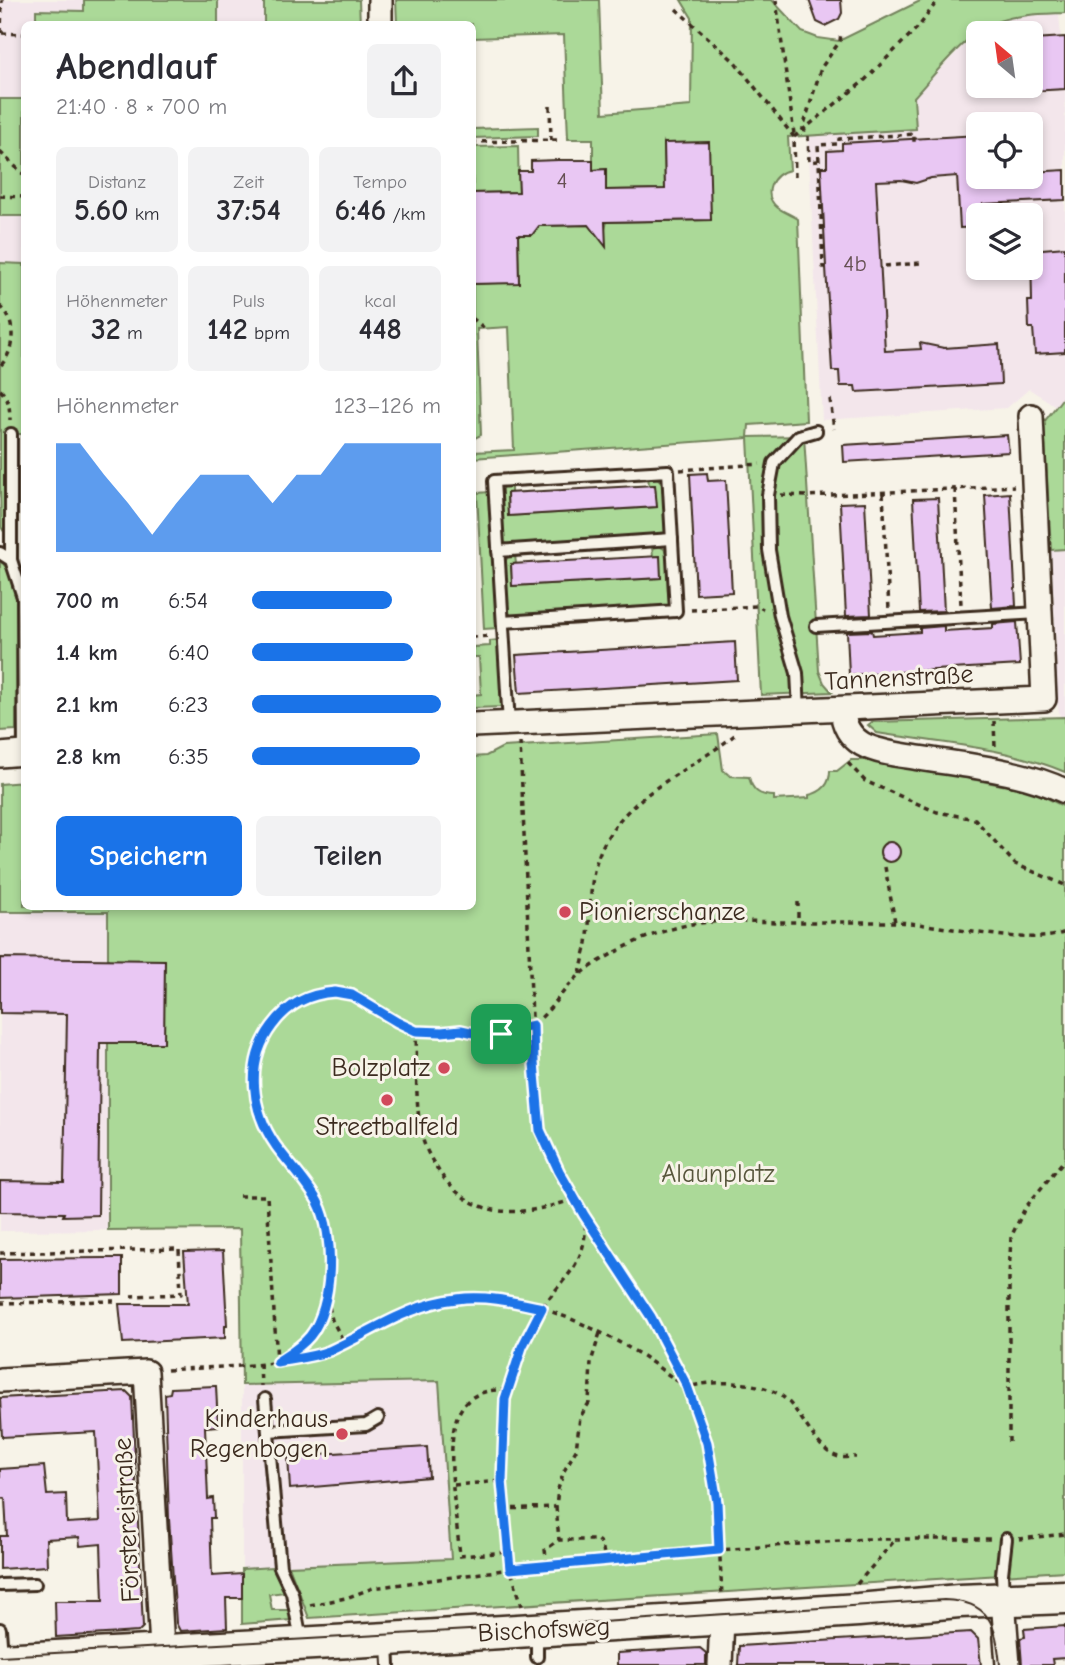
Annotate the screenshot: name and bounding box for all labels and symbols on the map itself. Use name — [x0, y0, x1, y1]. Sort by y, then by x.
north arrow — [966, 21, 1043, 98]
house number: 4 — [556, 167, 568, 194]
house number: 4b — [843, 250, 867, 277]
street label: Tannenstraße — [824, 659, 974, 697]
place label: Pionierschanze — [579, 897, 746, 927]
marker: Pionierschanze — [557, 904, 573, 920]
pin — [471, 1004, 531, 1064]
place label: Bolzplatz — [332, 1053, 430, 1083]
marker: Bolzplatz — [436, 1060, 452, 1076]
marker: Streetballfeld — [379, 1092, 395, 1108]
place label: Streetballfeld — [315, 1112, 459, 1142]
park label: Alaunplatz — [661, 1159, 775, 1189]
place label: Kinderhaus Regenbogen — [190, 1404, 328, 1464]
marker: Kinderhaus Regenbogen — [334, 1426, 350, 1442]
street label: Förstereistraße — [108, 1437, 146, 1603]
street label: Bischofsweg — [477, 1612, 611, 1648]

